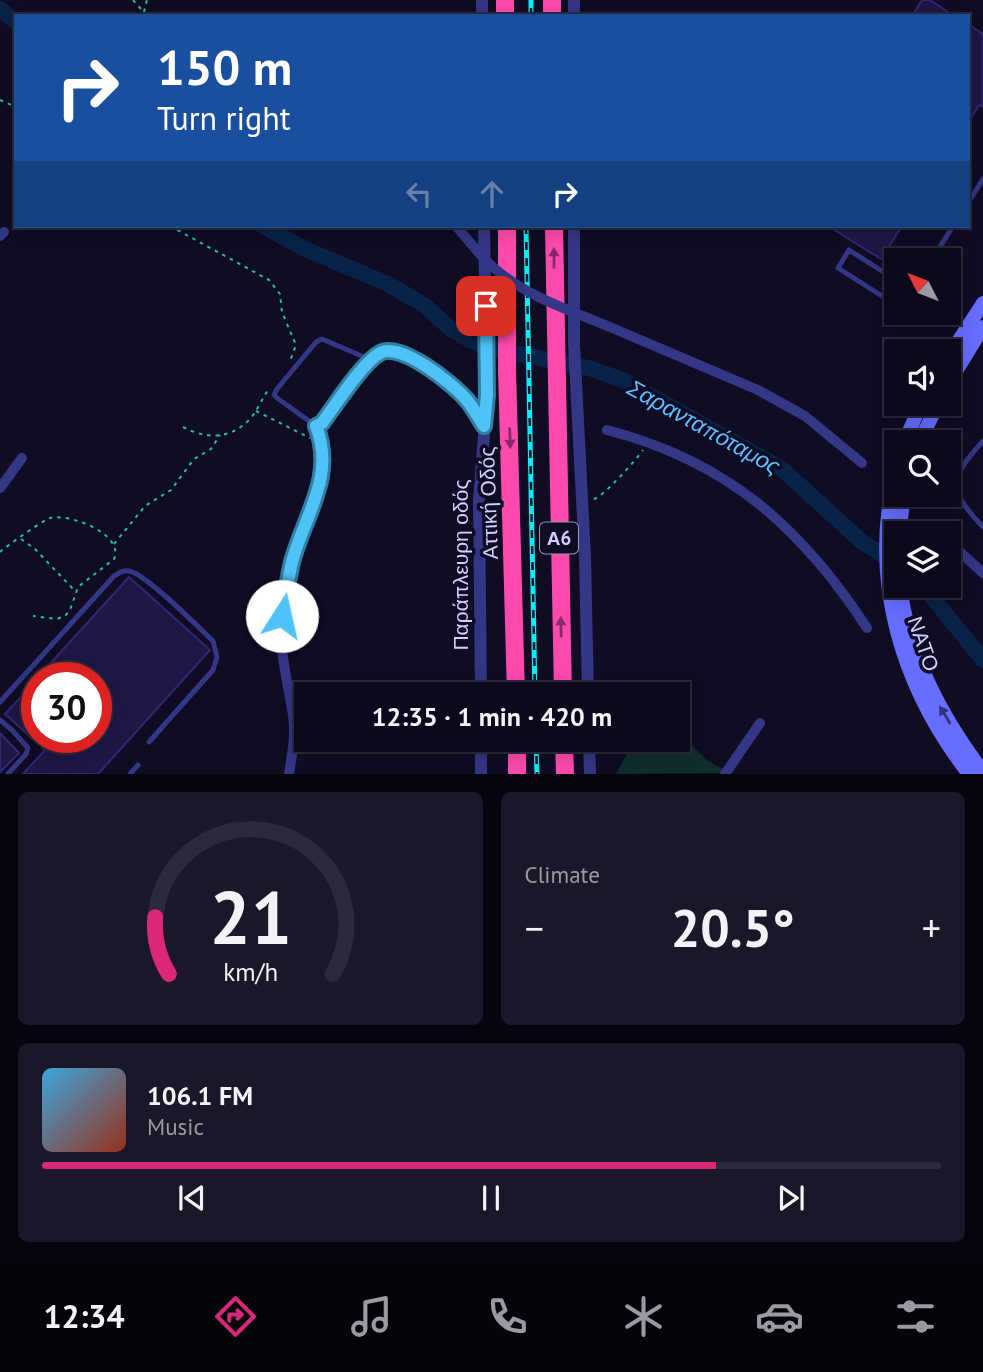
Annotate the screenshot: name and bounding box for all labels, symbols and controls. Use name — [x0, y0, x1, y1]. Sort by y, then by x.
text: 150 m — [157, 35, 292, 99]
icon: right — [42, 42, 133, 133]
text: Turn right — [157, 97, 291, 139]
icon: left — [400, 175, 438, 213]
icon: ahead — [473, 175, 511, 213]
icon: right — [546, 175, 584, 213]
one-way arrow — [548, 247, 560, 269]
north arrow — [884, 248, 961, 326]
map controls — [884, 248, 961, 598]
pin — [456, 276, 516, 336]
icon: arrive — [467, 287, 505, 325]
button: sound — [884, 339, 961, 416]
water label: Σαρανταπόταμος — [622, 372, 786, 481]
one-way arrow — [504, 427, 515, 449]
button: search — [884, 430, 961, 507]
street label: Αττική Οδός — [473, 446, 504, 560]
street label: Παράπλευρη οδός — [447, 479, 474, 651]
button: layers — [884, 521, 961, 598]
road number: Α6 — [540, 523, 578, 554]
position arrow — [245, 579, 319, 653]
street label: ΝΑΤΟ — [902, 613, 945, 675]
one-way arrow — [555, 615, 567, 637]
speed limit sign: 30 — [21, 662, 112, 753]
text: 12:35 · 1 min · 420 m — [372, 700, 612, 733]
one-way arrow — [939, 706, 952, 725]
text: Climate — [525, 860, 600, 889]
text: 21 — [209, 871, 292, 965]
text: 20.5° — [671, 894, 795, 961]
text: − — [525, 903, 544, 952]
text: + — [922, 903, 941, 952]
text: km/h — [223, 956, 278, 988]
text: 106.1 FM — [147, 1079, 253, 1112]
text: Music — [147, 1112, 204, 1141]
icon: previous — [173, 1179, 211, 1217]
icon: pause — [472, 1179, 510, 1217]
icon: next — [772, 1179, 810, 1217]
icon: directions — [211, 1292, 260, 1341]
icon: music — [347, 1292, 396, 1341]
icon: phone — [483, 1292, 532, 1341]
icon: climate — [619, 1292, 668, 1341]
icon: car — [755, 1292, 804, 1341]
icon: filters — [891, 1292, 940, 1341]
text: 12:34 — [43, 1295, 125, 1337]

